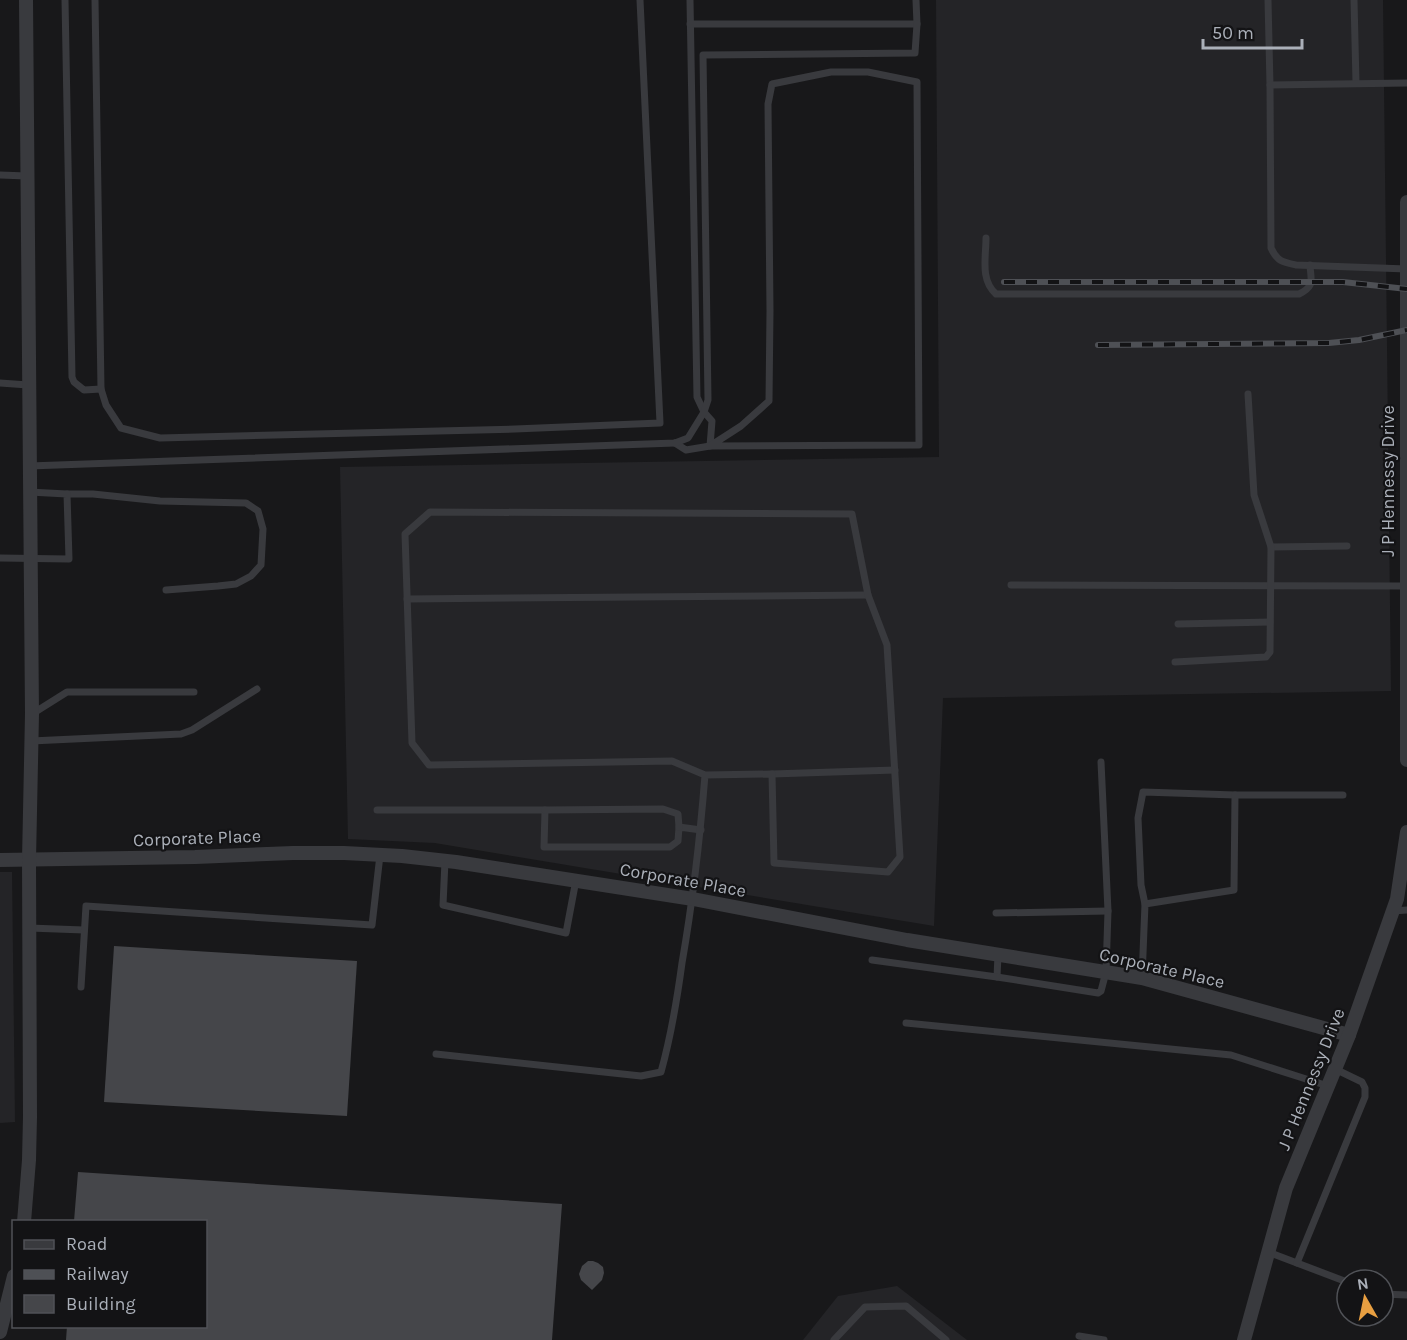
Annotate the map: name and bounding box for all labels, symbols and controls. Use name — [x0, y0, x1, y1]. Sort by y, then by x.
scale bar — [1203, 12, 1302, 50]
text: 50 m — [1212, 22, 1254, 44]
street label: J P Hennessy Drive — [1377, 405, 1399, 557]
street label: Corporate Place — [133, 825, 261, 851]
street label: Corporate Place — [618, 858, 748, 902]
street label: Corporate Place — [1097, 943, 1227, 993]
street label: J P Hennessy Drive — [1272, 1005, 1350, 1153]
legend — [12, 1220, 207, 1328]
text: Road — [66, 1233, 107, 1255]
text: Railway — [66, 1263, 129, 1285]
north arrow — [1335, 1268, 1395, 1328]
text: N — [1356, 1273, 1370, 1294]
text: Building — [66, 1293, 136, 1315]

